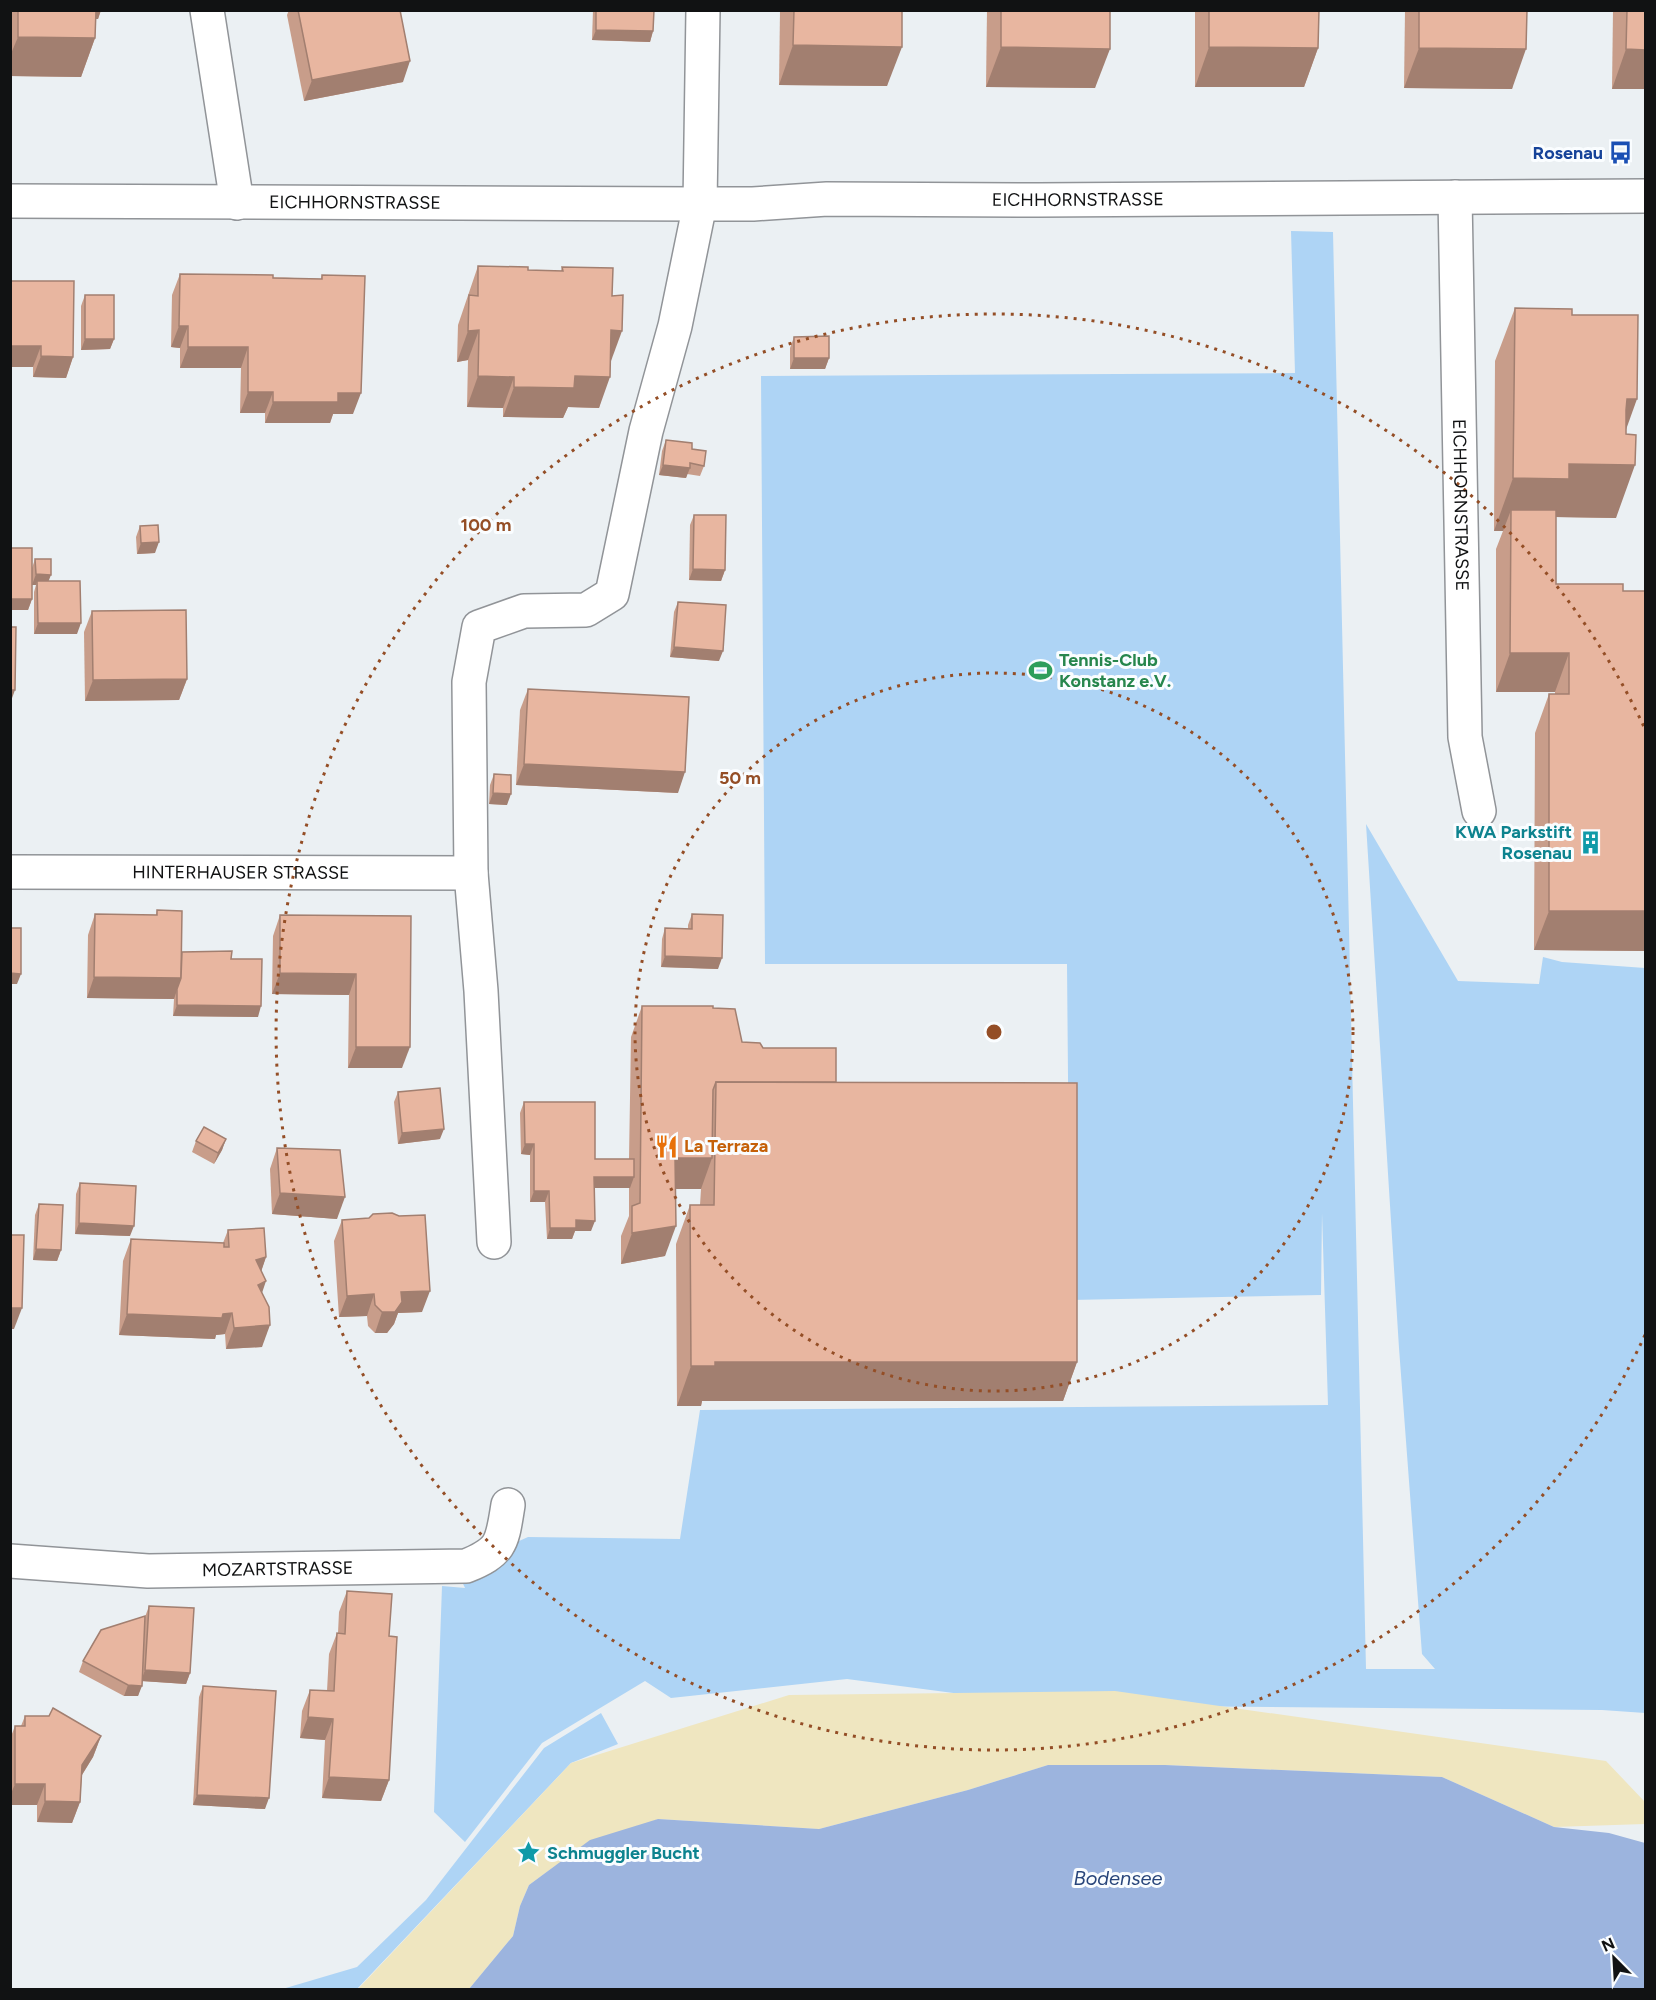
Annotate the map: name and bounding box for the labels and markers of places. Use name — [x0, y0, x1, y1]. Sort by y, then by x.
bus stop icon: Rosenau — [1608, 140, 1634, 166]
place label: Rosenau — [1533, 142, 1603, 164]
place label: Tennis-Club Konstanz e.V. — [1059, 649, 1171, 692]
sports icon: Tennis-Club Konstanz e.V. — [1028, 657, 1054, 683]
place label: KWA Parkstift Rosenau — [1455, 821, 1572, 864]
building icon: KWA Parkstift Rosenau — [1577, 829, 1603, 855]
centre of rings — [984, 1022, 1004, 1042]
restaurant icon: La Terraza — [653, 1133, 679, 1159]
place label: La Terraza — [684, 1135, 768, 1157]
place icon: Schmuggler Bucht — [516, 1840, 542, 1866]
place label: Schmuggler Bucht — [547, 1842, 700, 1864]

